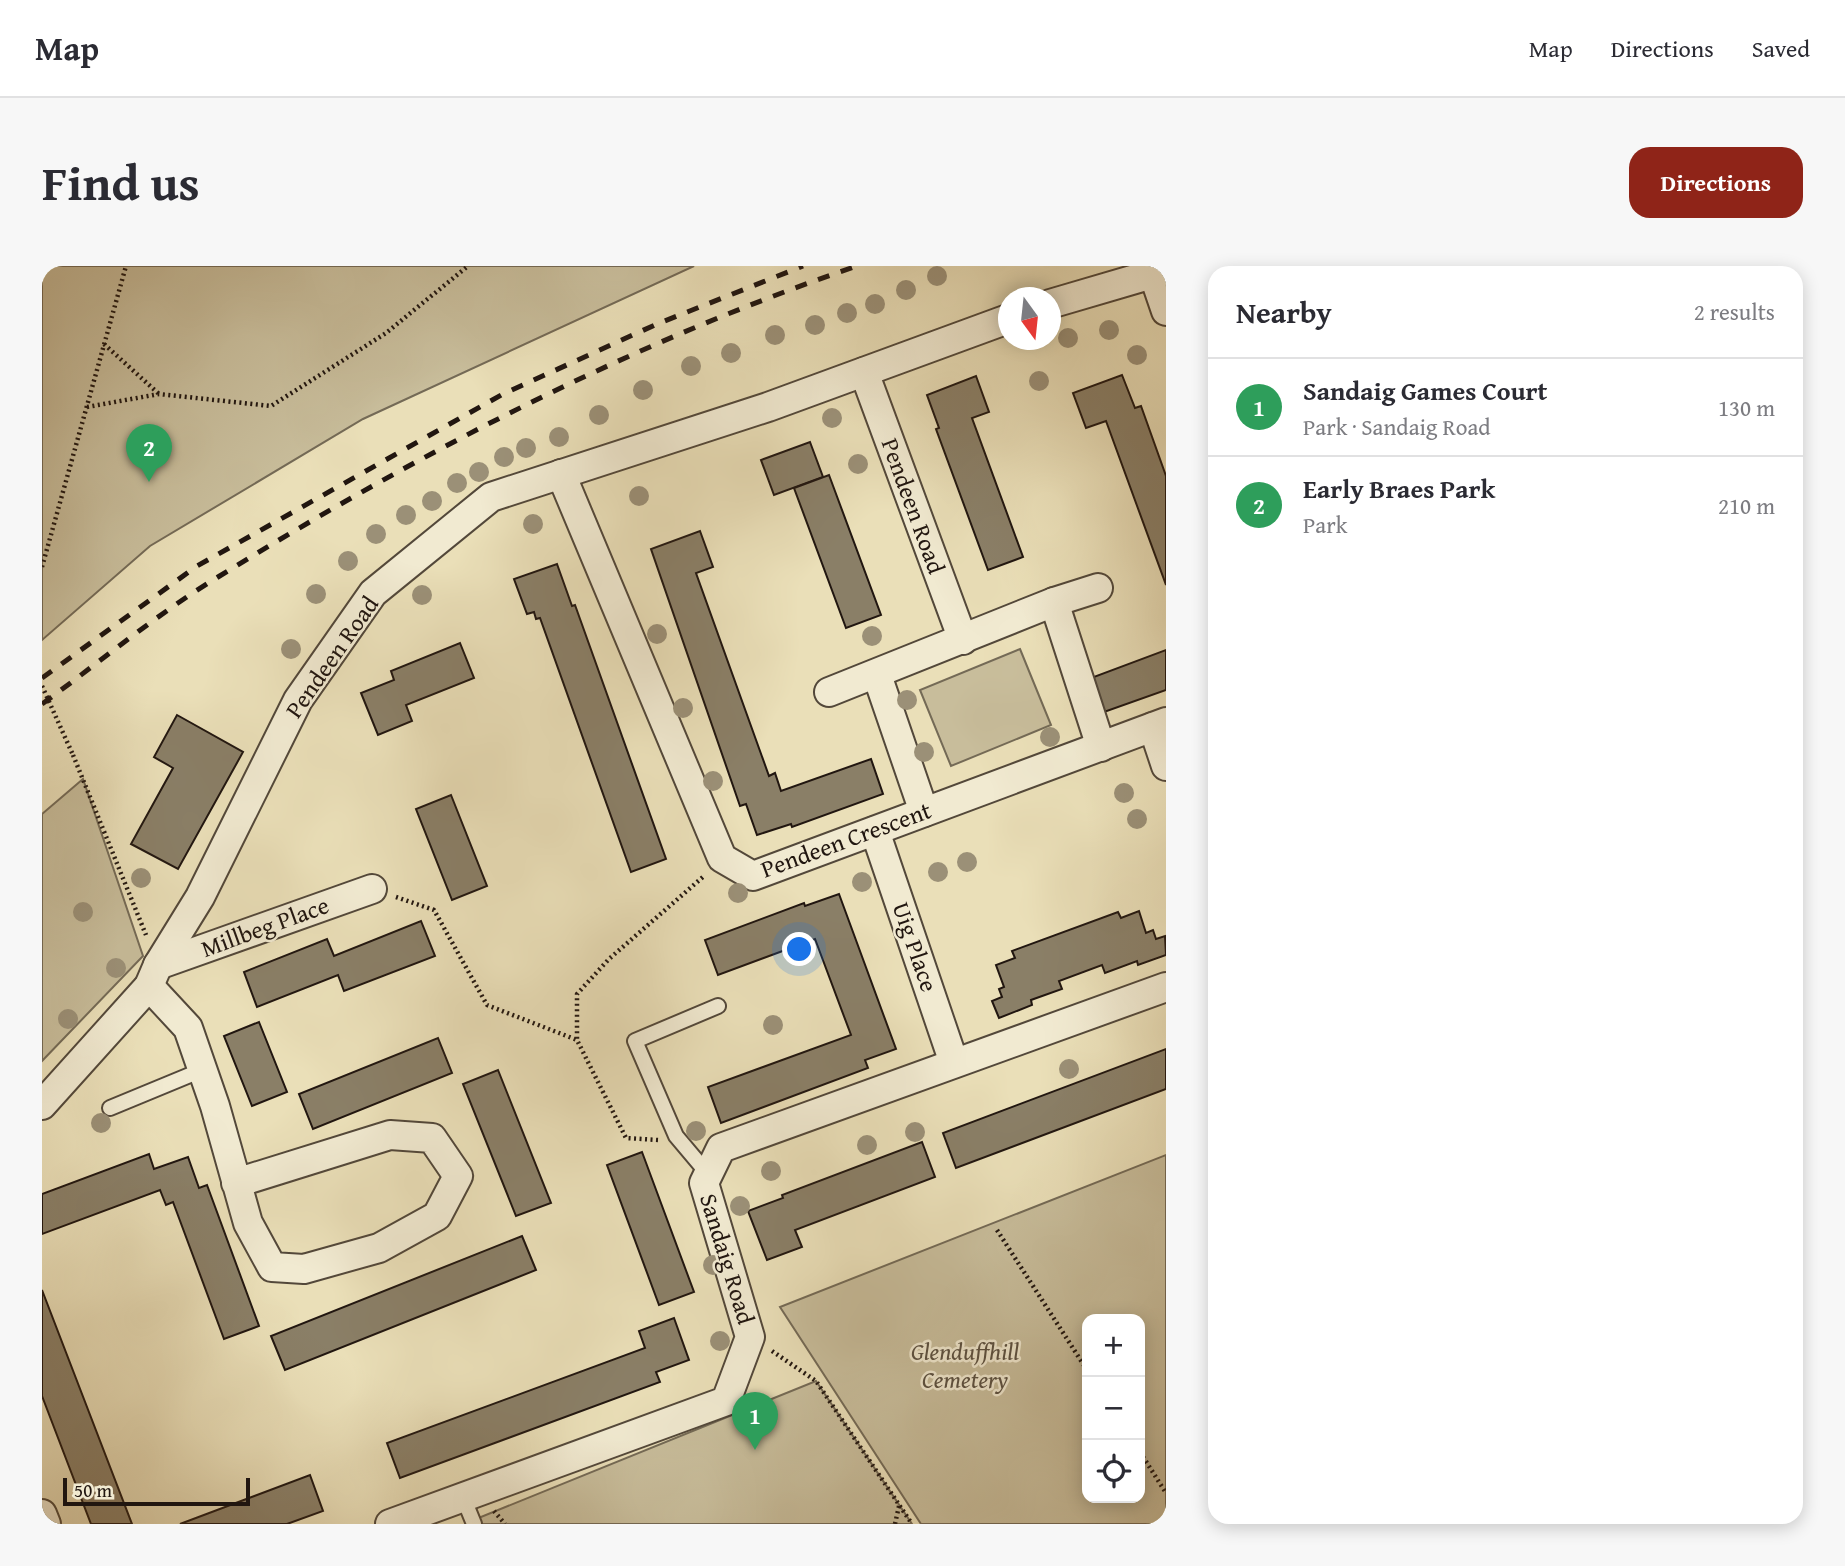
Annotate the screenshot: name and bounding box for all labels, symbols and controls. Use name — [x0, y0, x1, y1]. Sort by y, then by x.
text: Map — [35, 24, 99, 72]
text: Map — [1529, 31, 1573, 66]
text: Directions — [1611, 31, 1714, 66]
text: Saved — [1752, 31, 1810, 66]
text: Find us — [42, 146, 200, 218]
button: Directions — [1629, 147, 1803, 218]
north arrow — [998, 287, 1061, 350]
text: Nearby — [1236, 290, 1332, 334]
text: 2 results — [1694, 295, 1775, 328]
text: Sandaig Games Court — [1303, 371, 1547, 410]
text: 1 — [1253, 391, 1265, 424]
text: 130 m — [1718, 391, 1775, 424]
text: Park · Sandaig Road — [1303, 410, 1491, 443]
pin: 2 — [126, 424, 172, 482]
street label: Pendeen Road — [873, 433, 954, 579]
text: Early Braes Park — [1303, 469, 1495, 508]
text: 2 — [1253, 489, 1265, 522]
text: 210 m — [1718, 489, 1775, 522]
text: Park — [1303, 508, 1347, 541]
street label: Pendeen Road — [277, 588, 387, 725]
street label: Pendeen Crescent — [756, 792, 936, 887]
street label: Millbeg Place — [196, 887, 334, 966]
street label: Uig Place — [884, 897, 947, 996]
your location — [782, 932, 816, 966]
street label: Sandaig Road — [691, 1189, 764, 1329]
map controls — [1082, 1314, 1145, 1503]
button: + — [1082, 1314, 1145, 1377]
park label: Glenduffhill Cemetery — [911, 1334, 1019, 1397]
button: − — [1082, 1377, 1145, 1440]
pin: 1 — [732, 1392, 778, 1450]
button: locate — [1082, 1440, 1145, 1503]
scale bar — [63, 1475, 250, 1507]
text: 50 m — [74, 1476, 112, 1504]

